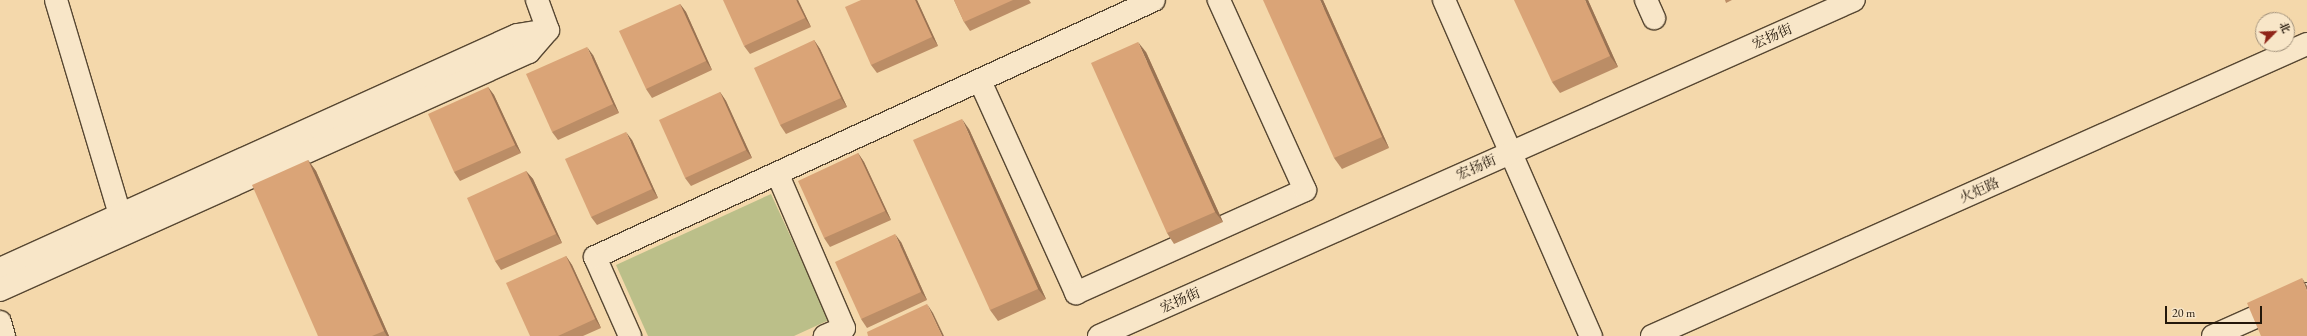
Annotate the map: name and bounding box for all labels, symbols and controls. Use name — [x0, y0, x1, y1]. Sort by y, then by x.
north arrow — [2255, 12, 2295, 52]
street label: 宏扬街 — [1749, 20, 1795, 52]
text: 北 — [2276, 20, 2294, 35]
street label: 宏扬街 — [1453, 151, 1499, 183]
street label: 火炬路 — [1956, 174, 2002, 206]
street label: 宏扬街 — [1157, 284, 1203, 316]
scale bar — [2167, 298, 2264, 324]
text: 20 m — [2172, 305, 2195, 321]

